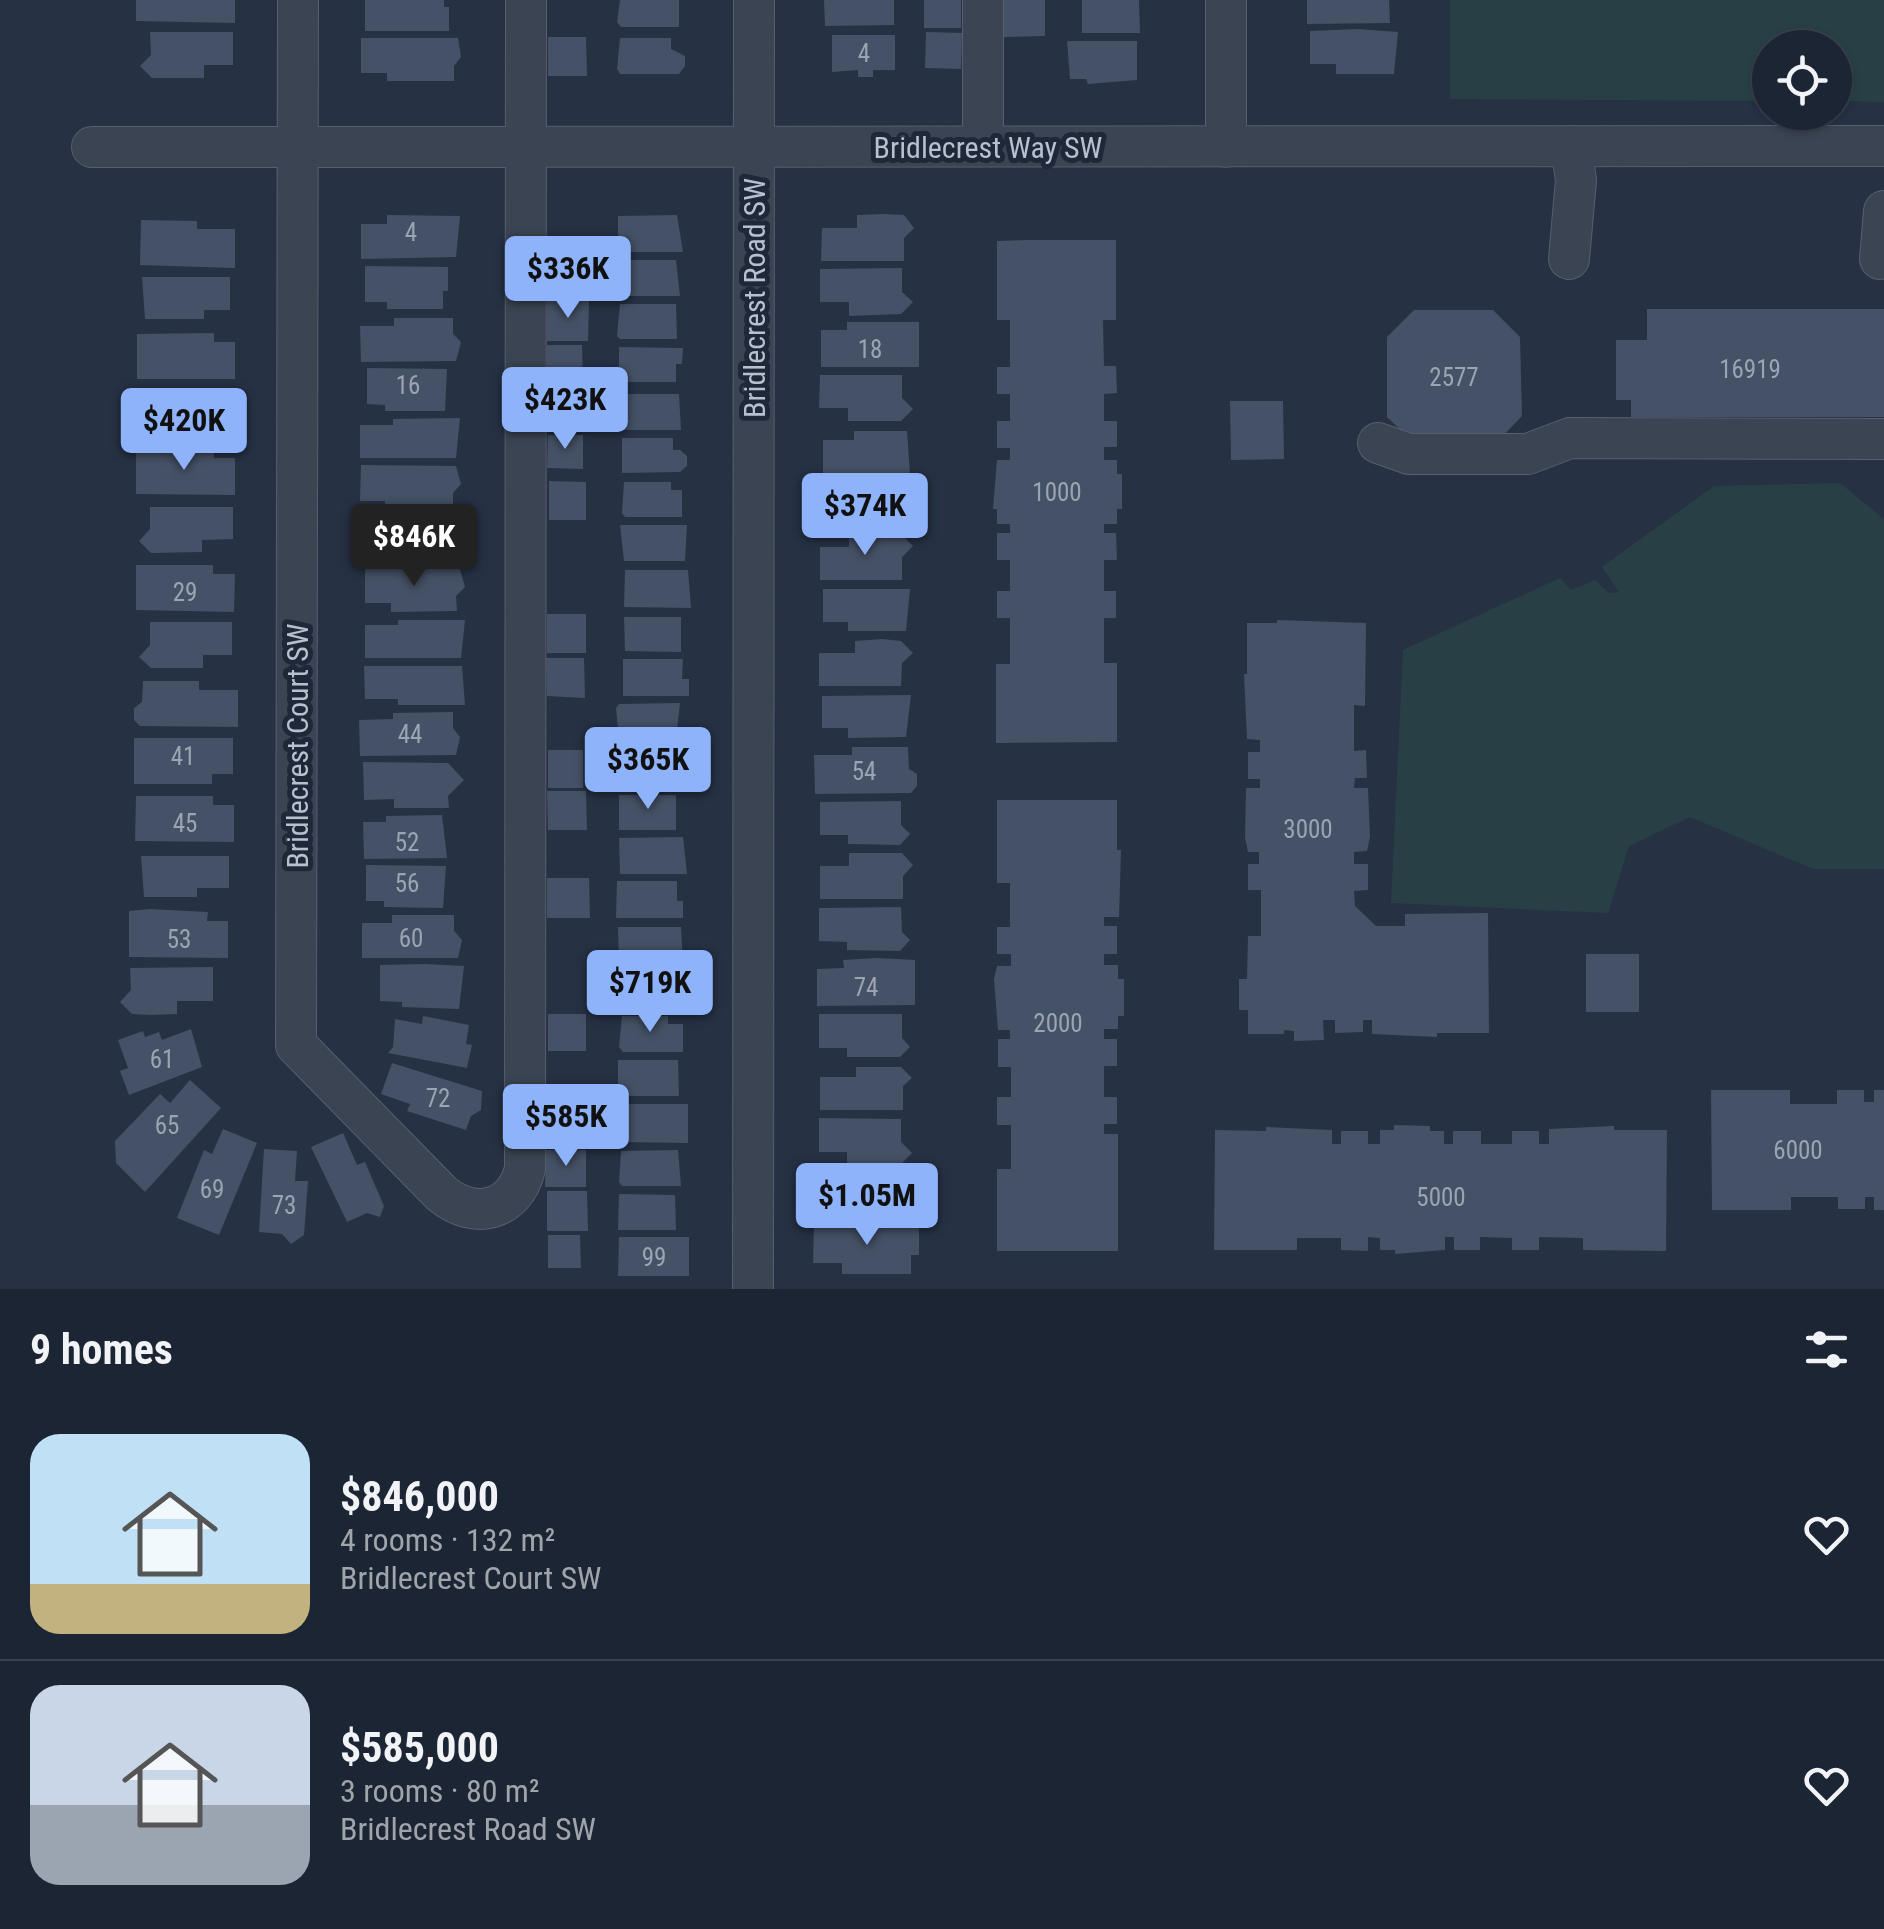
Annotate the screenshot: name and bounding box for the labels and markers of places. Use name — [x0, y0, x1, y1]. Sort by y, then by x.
pin: $336K — [498, 236, 638, 321]
pin: $423K — [495, 367, 635, 452]
pin: $420K — [114, 388, 254, 473]
pin: $374K — [795, 473, 935, 558]
pin: $846K — [344, 504, 484, 589]
pin: $365K — [578, 727, 718, 812]
pin: $719K — [580, 950, 720, 1035]
pin: $585K — [496, 1084, 636, 1169]
pin: $1.05M — [786, 1163, 948, 1248]

